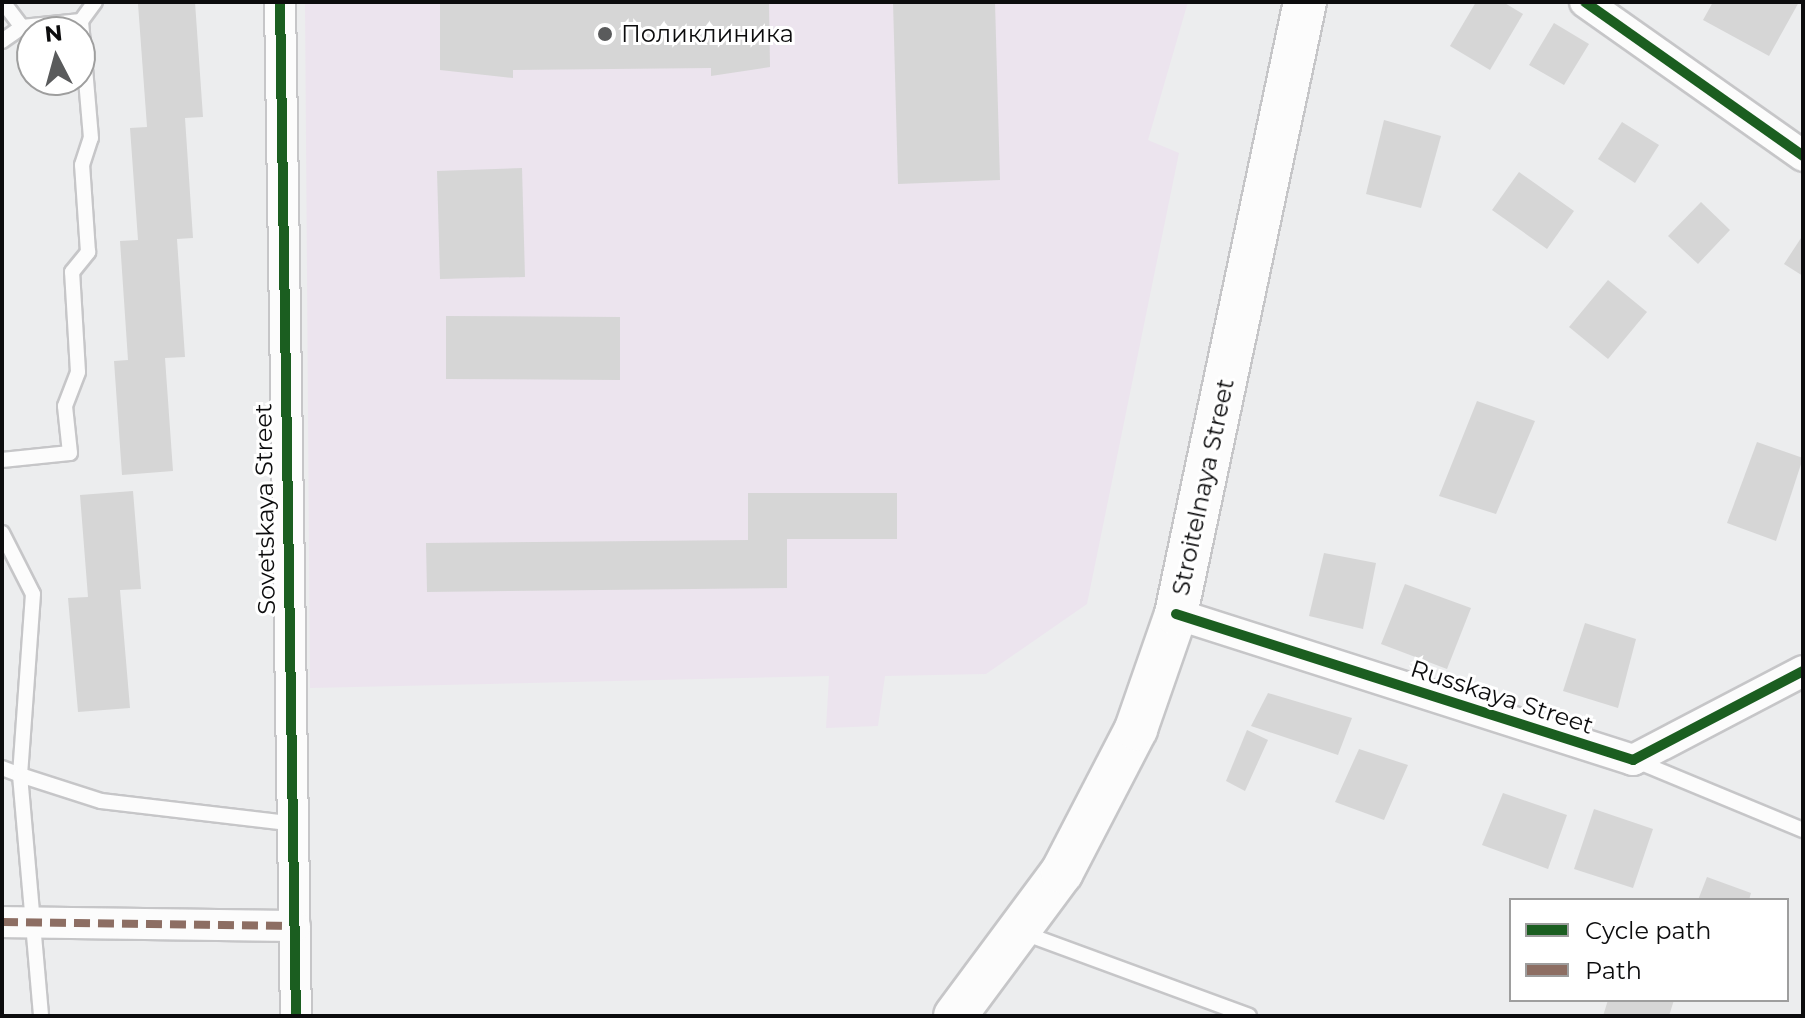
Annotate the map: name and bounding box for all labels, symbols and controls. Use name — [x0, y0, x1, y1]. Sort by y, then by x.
north arrow — [16, 16, 96, 96]
text: N — [43, 19, 64, 48]
place label: Поликлиника — [621, 20, 794, 48]
marker: Поликлиника — [596, 25, 614, 43]
street label: Stroitelnaya Street — [1166, 376, 1240, 598]
street label: Sovetskaya Street — [249, 403, 281, 615]
street label: Russkaya Street — [1407, 654, 1597, 740]
legend — [1509, 898, 1789, 1002]
text: Cycle path — [1585, 916, 1712, 945]
text: Path — [1585, 956, 1642, 985]

